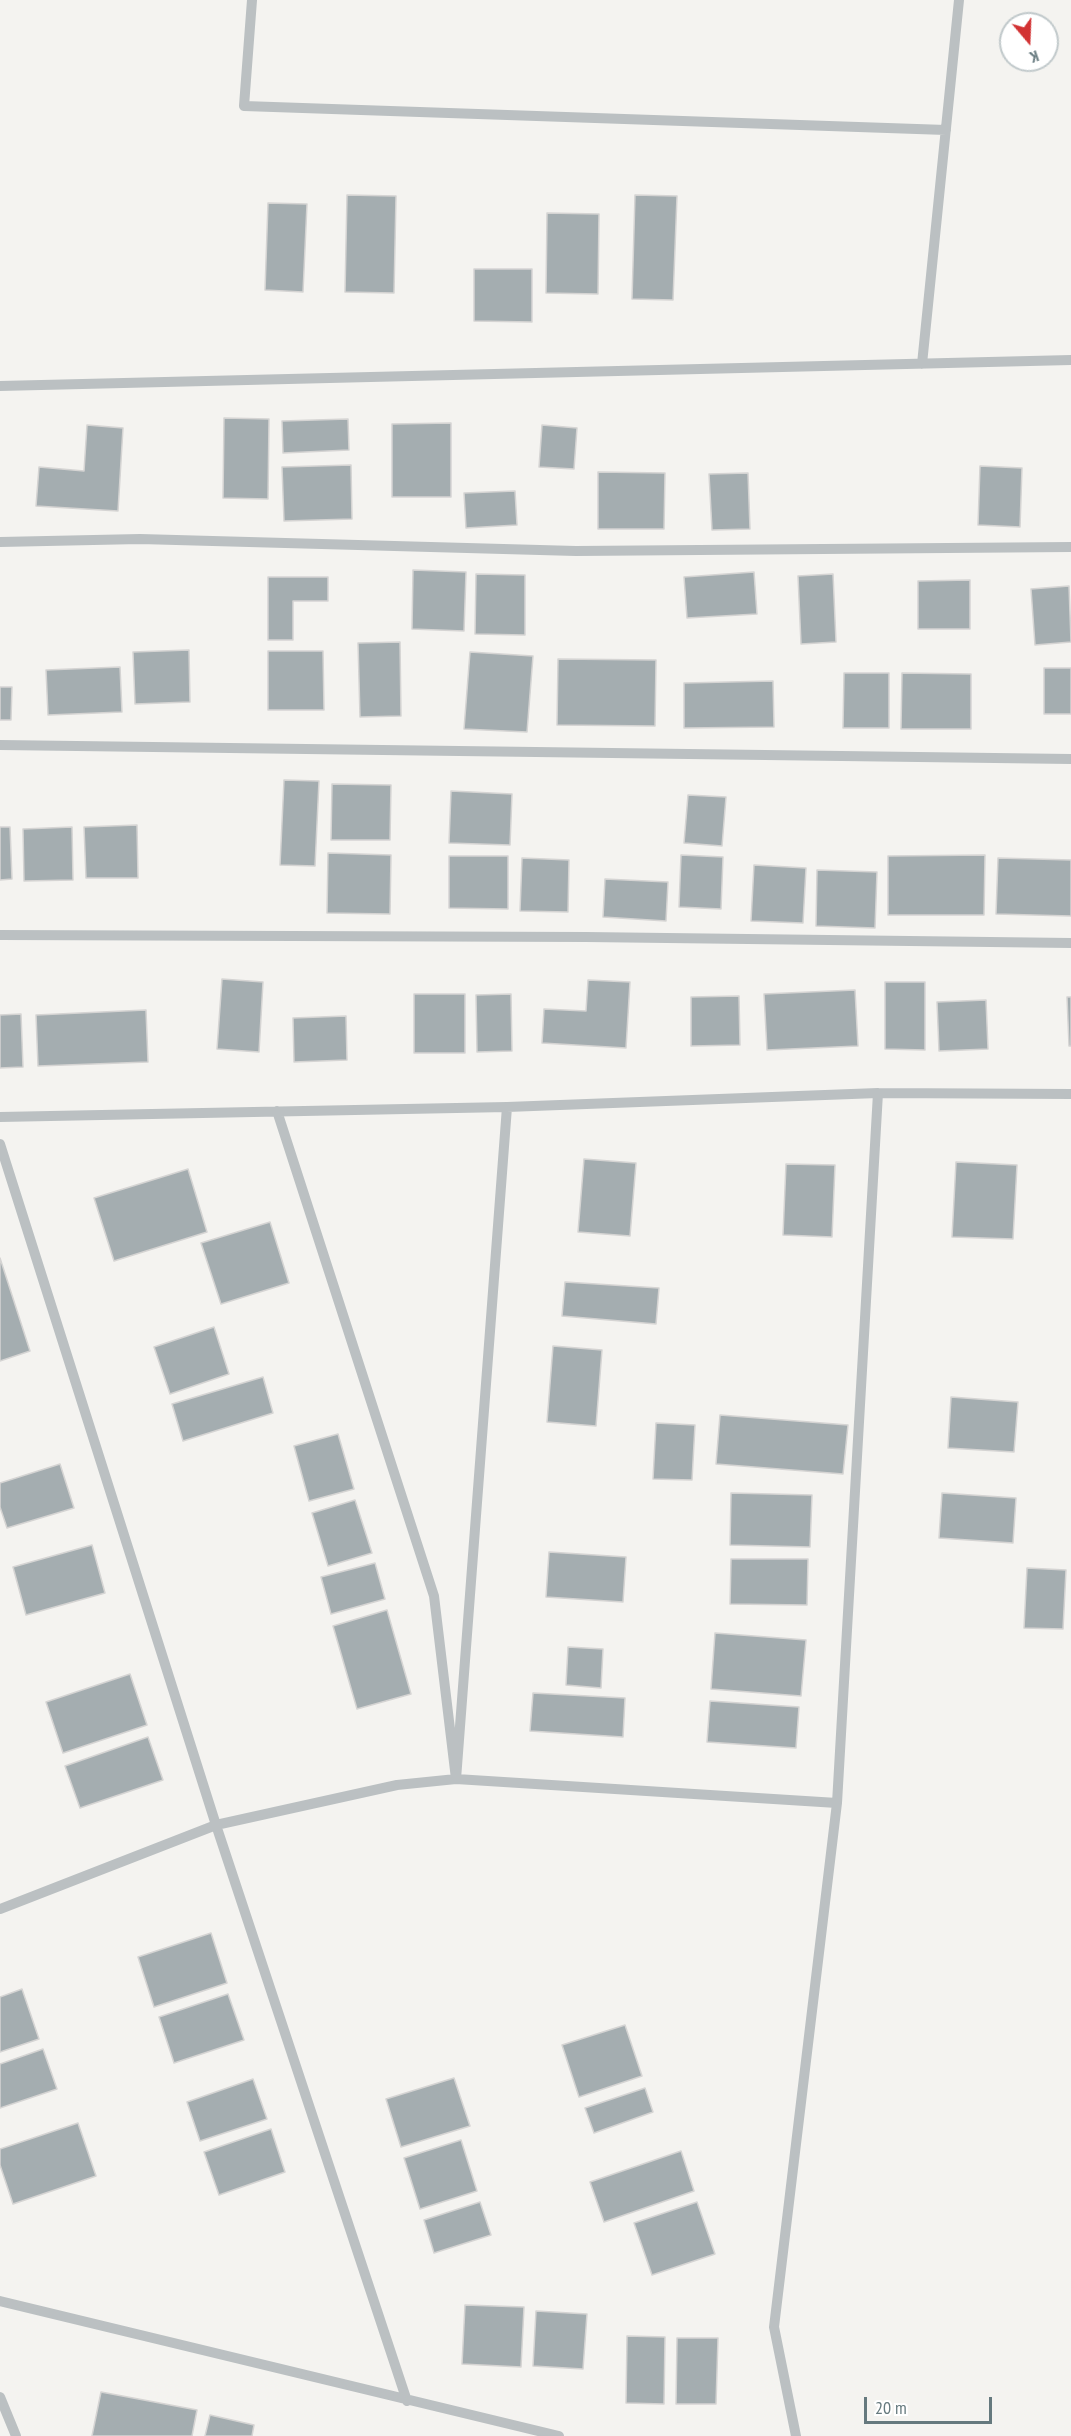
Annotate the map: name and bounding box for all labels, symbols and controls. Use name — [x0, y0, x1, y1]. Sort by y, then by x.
north arrow — [999, 12, 1059, 72]
text: K — [1027, 46, 1041, 68]
scale bar — [867, 2385, 994, 2423]
text: 20 m — [875, 2396, 907, 2419]

